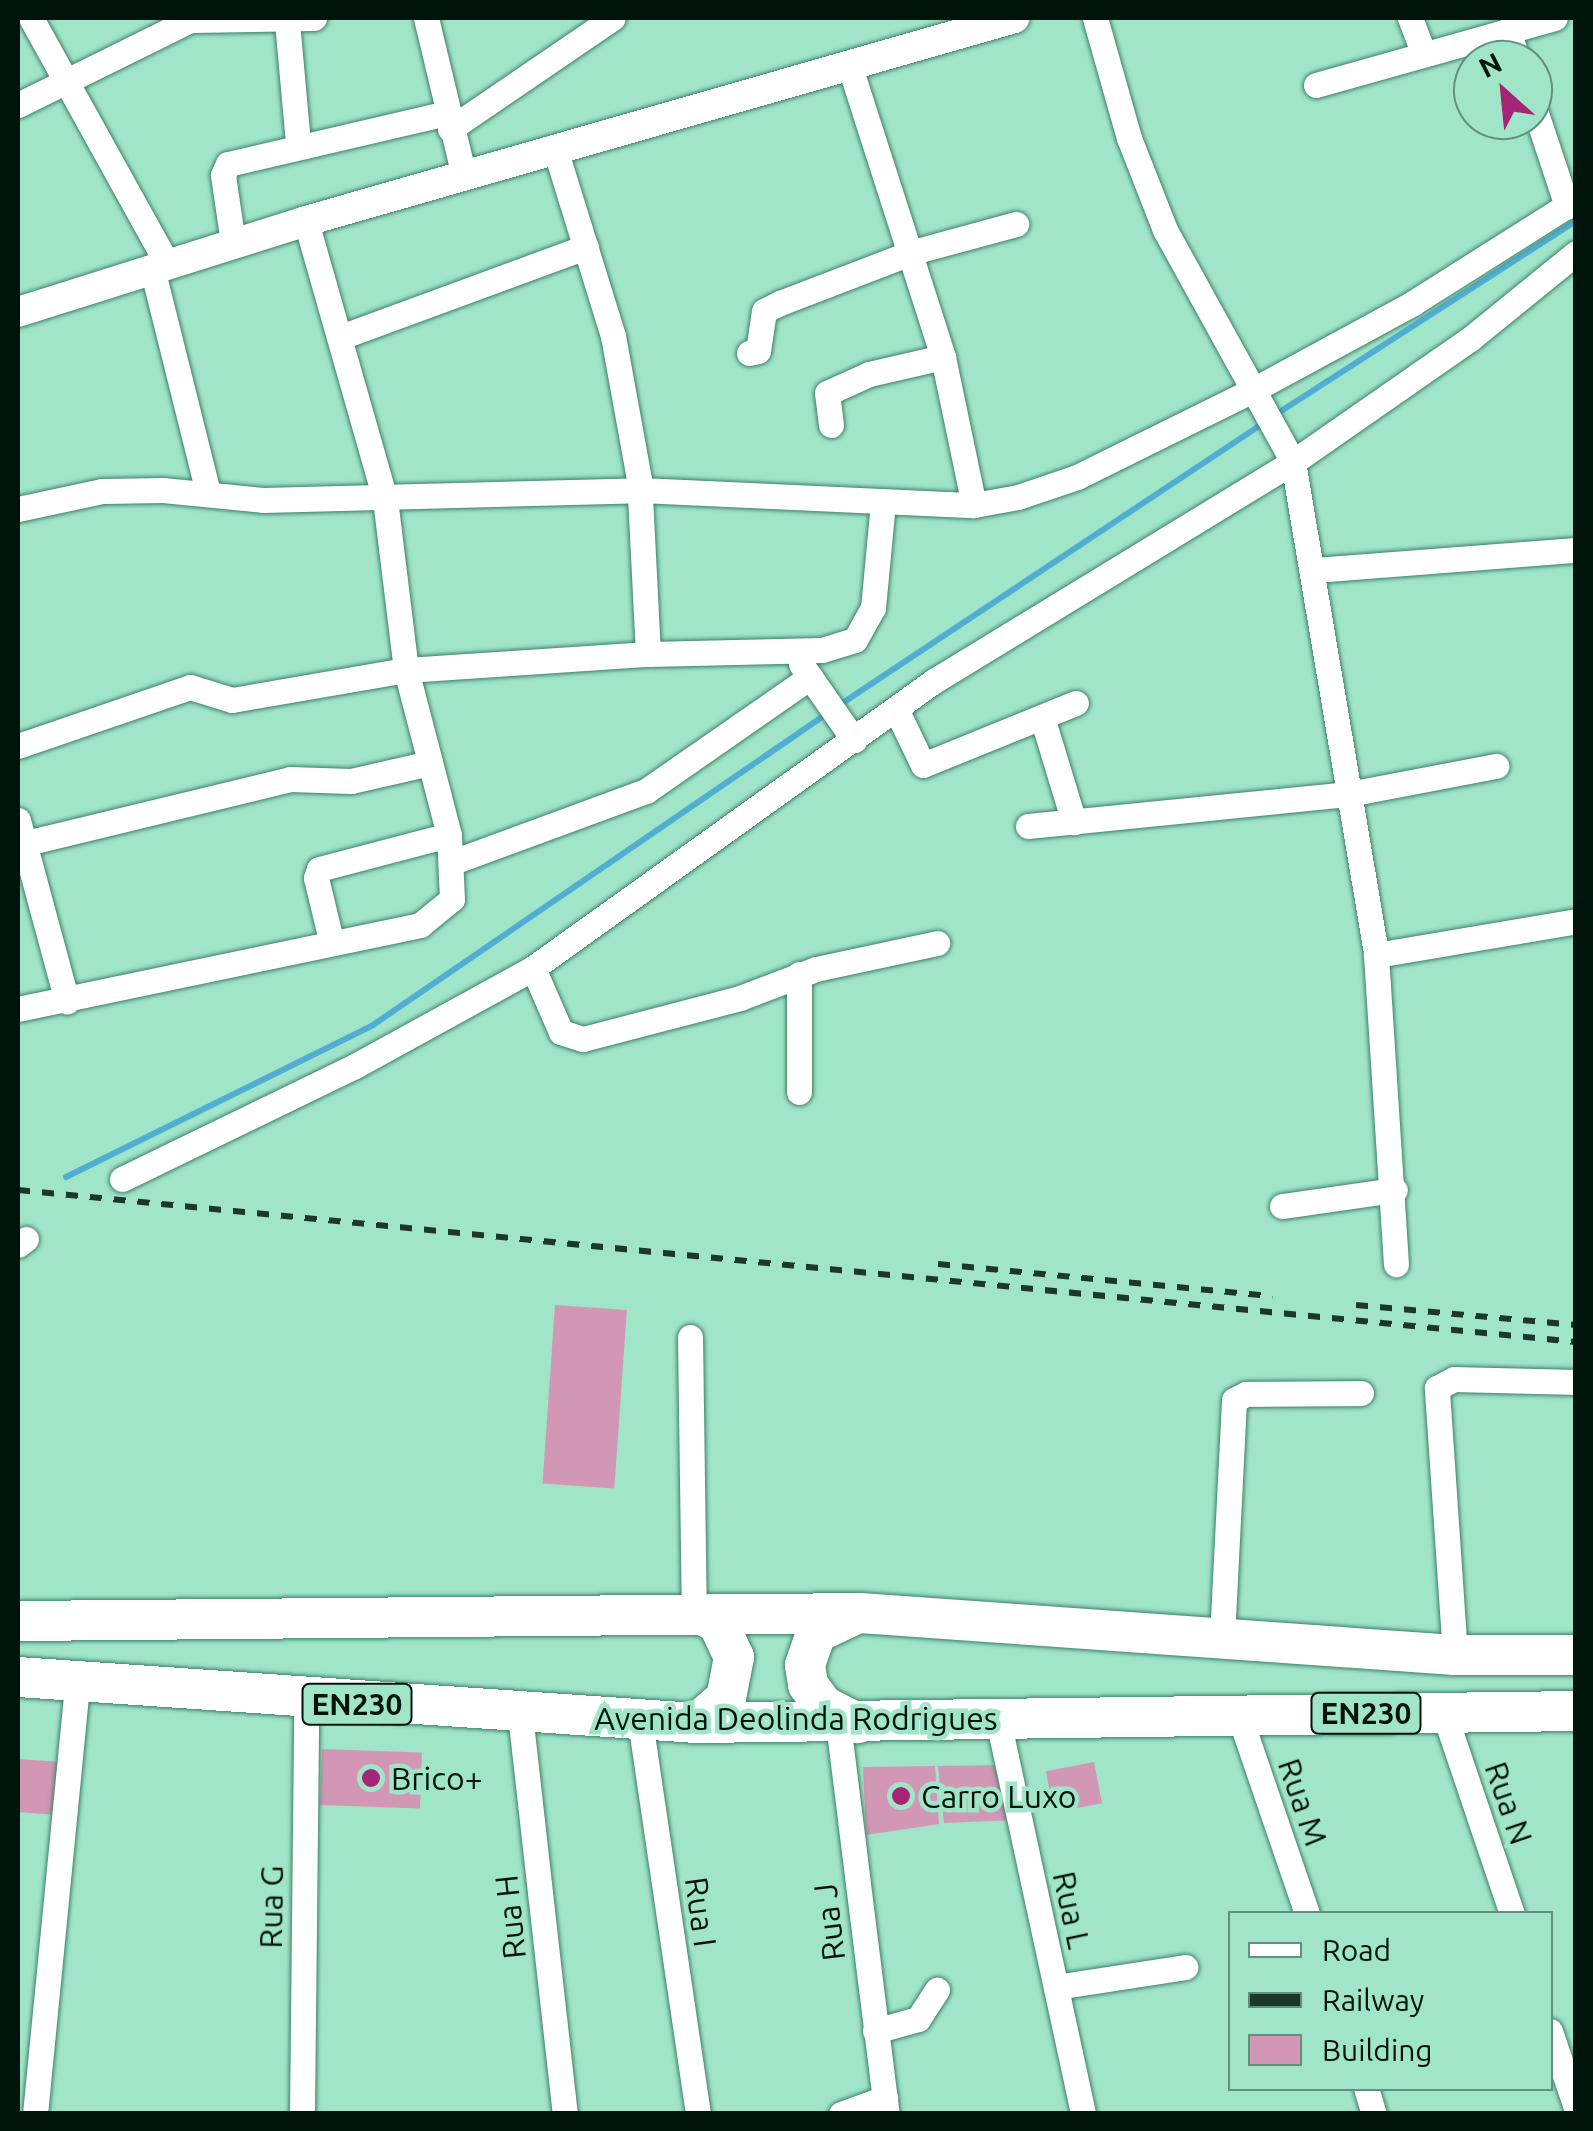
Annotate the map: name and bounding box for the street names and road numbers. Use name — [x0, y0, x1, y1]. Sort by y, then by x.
road number: EN230 — [300, 1679, 414, 1729]
road number: EN230 — [1308, 1688, 1424, 1738]
street label: Avenida Deolinda Rodrigues — [594, 1699, 998, 1737]
street label: Rua M — [1270, 1753, 1336, 1851]
street label: Rua N — [1477, 1757, 1541, 1849]
street label: Rua G — [251, 1865, 291, 1949]
street label: Rua L — [1045, 1868, 1099, 1952]
street label: Rua H — [486, 1873, 534, 1961]
street label: Rua I — [677, 1875, 725, 1949]
street label: Rua J — [805, 1881, 853, 1963]

